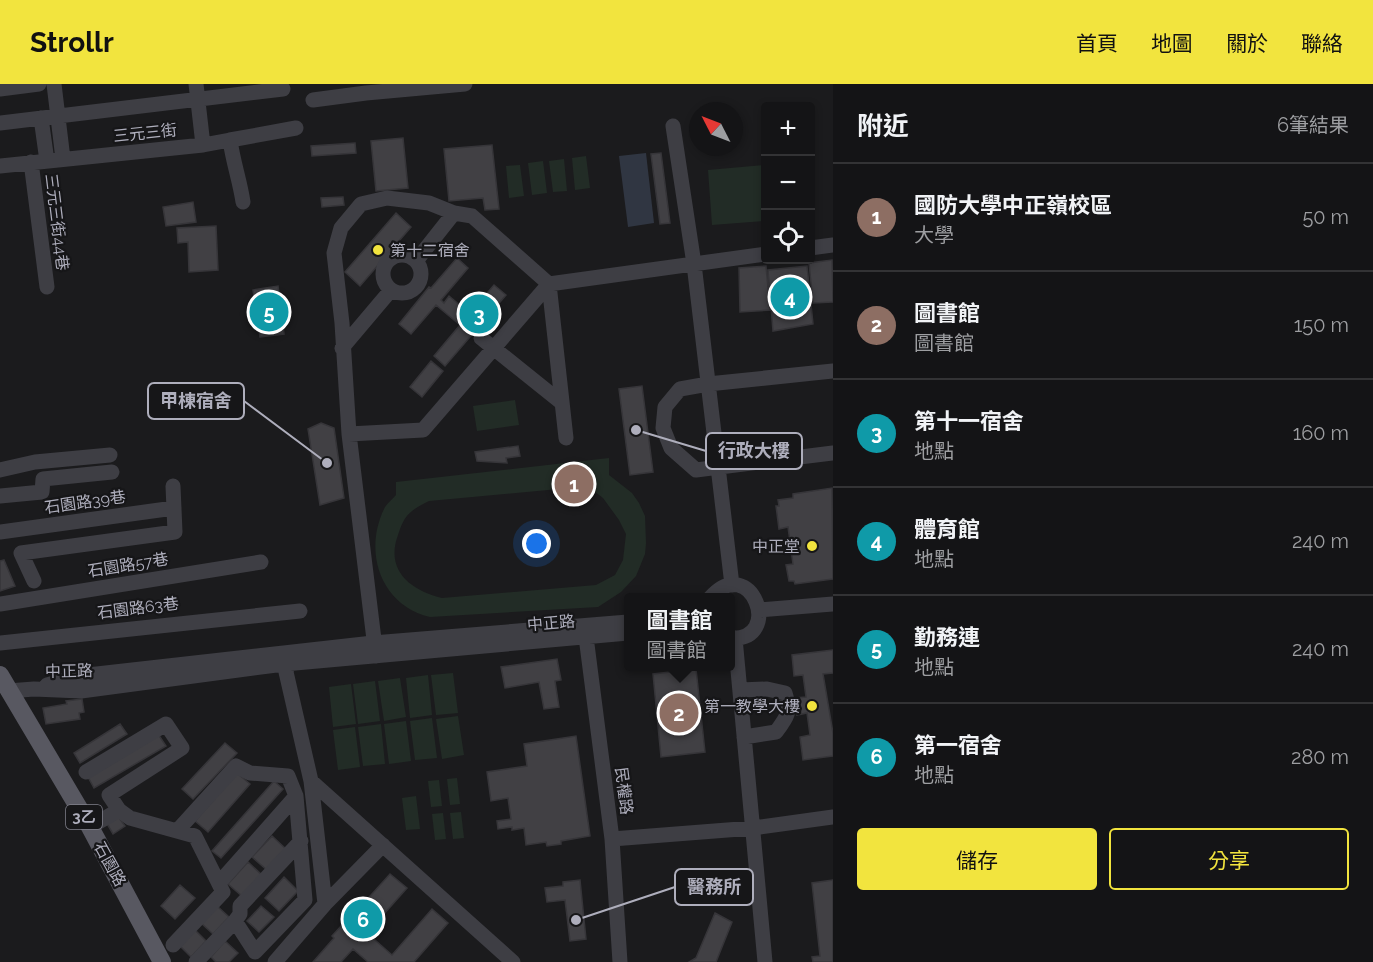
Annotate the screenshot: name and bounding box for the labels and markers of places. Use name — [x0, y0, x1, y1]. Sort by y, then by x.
place label: 第十二宿舍 — [390, 241, 470, 260]
marker: 第十二宿舍 — [371, 243, 385, 257]
pin: 4 — [770, 274, 810, 320]
pin: 5 — [250, 290, 288, 334]
pin: 3 — [460, 292, 498, 336]
callout: 甲棟宿舍 — [148, 383, 244, 419]
callout: 行政大樓 — [706, 433, 802, 469]
pin: 1 — [554, 462, 594, 506]
place label: 中正堂 — [752, 537, 800, 556]
marker: 中正堂 — [805, 539, 819, 553]
pin: 2 — [660, 690, 698, 736]
place label: 第一教學大樓 — [704, 697, 800, 716]
marker: 第一教學大樓 — [805, 699, 819, 713]
callout: 醫務所 — [675, 869, 753, 905]
pin: 6 — [344, 896, 382, 942]

